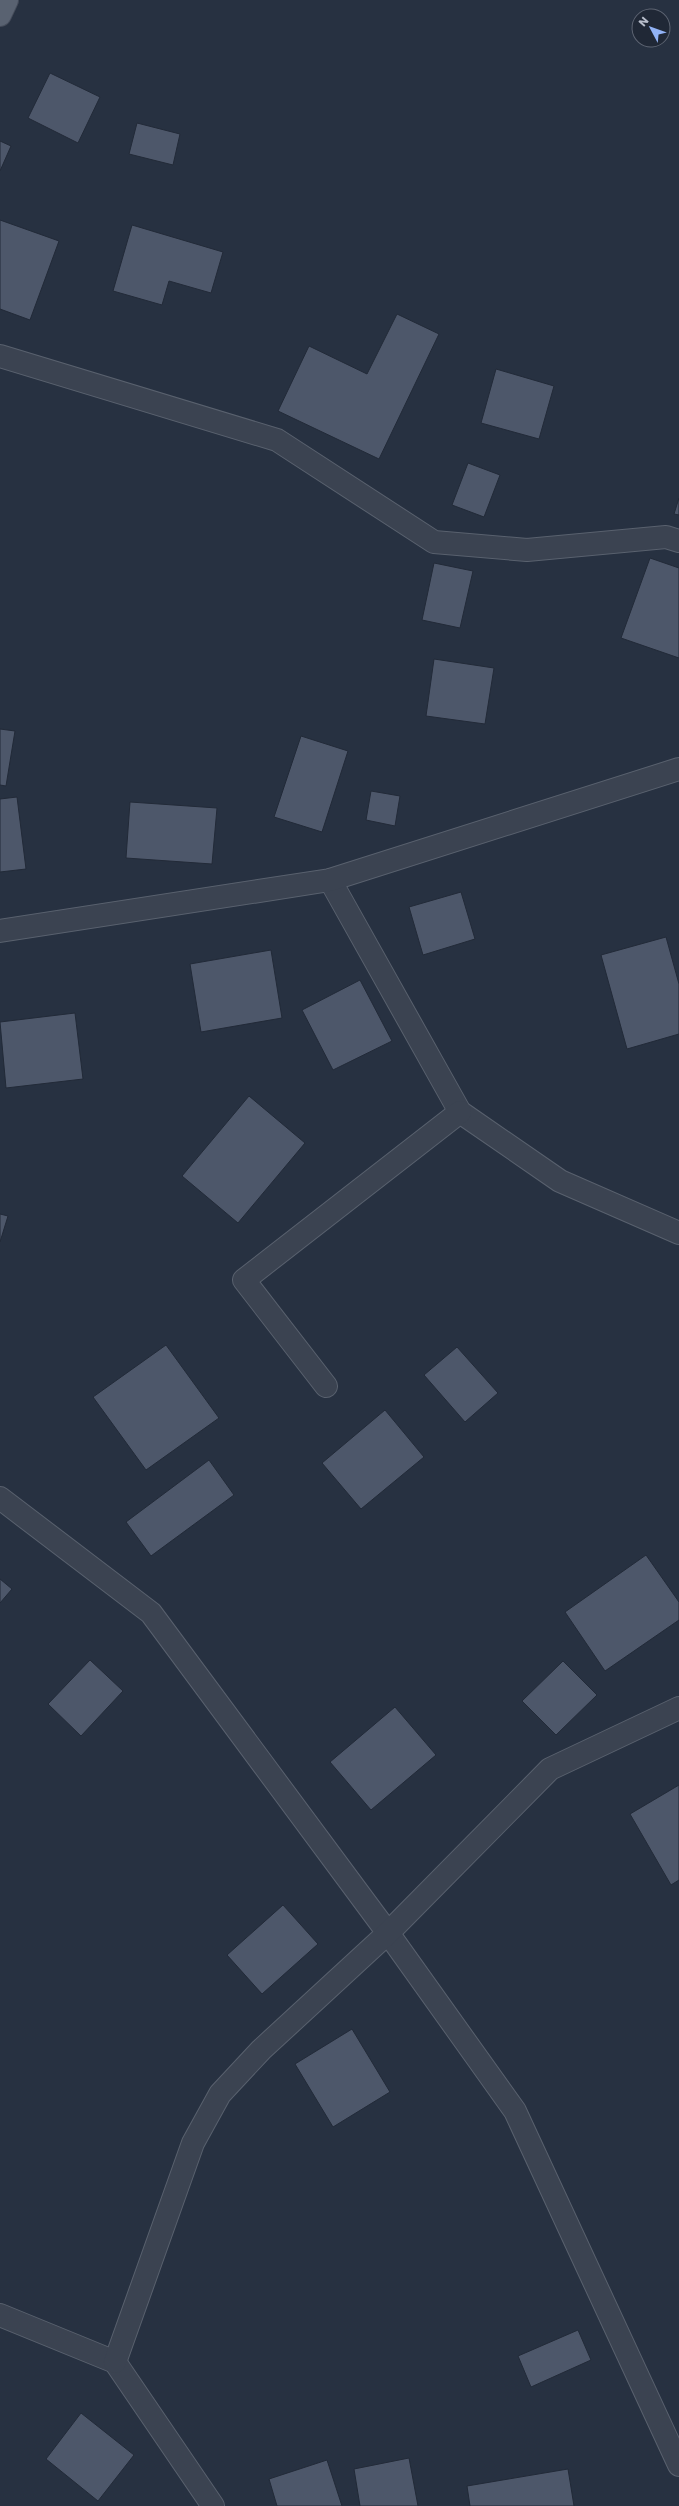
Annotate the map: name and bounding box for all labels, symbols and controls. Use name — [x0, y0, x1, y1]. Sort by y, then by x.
north arrow — [631, 8, 671, 48]
text: N — [635, 13, 652, 30]

